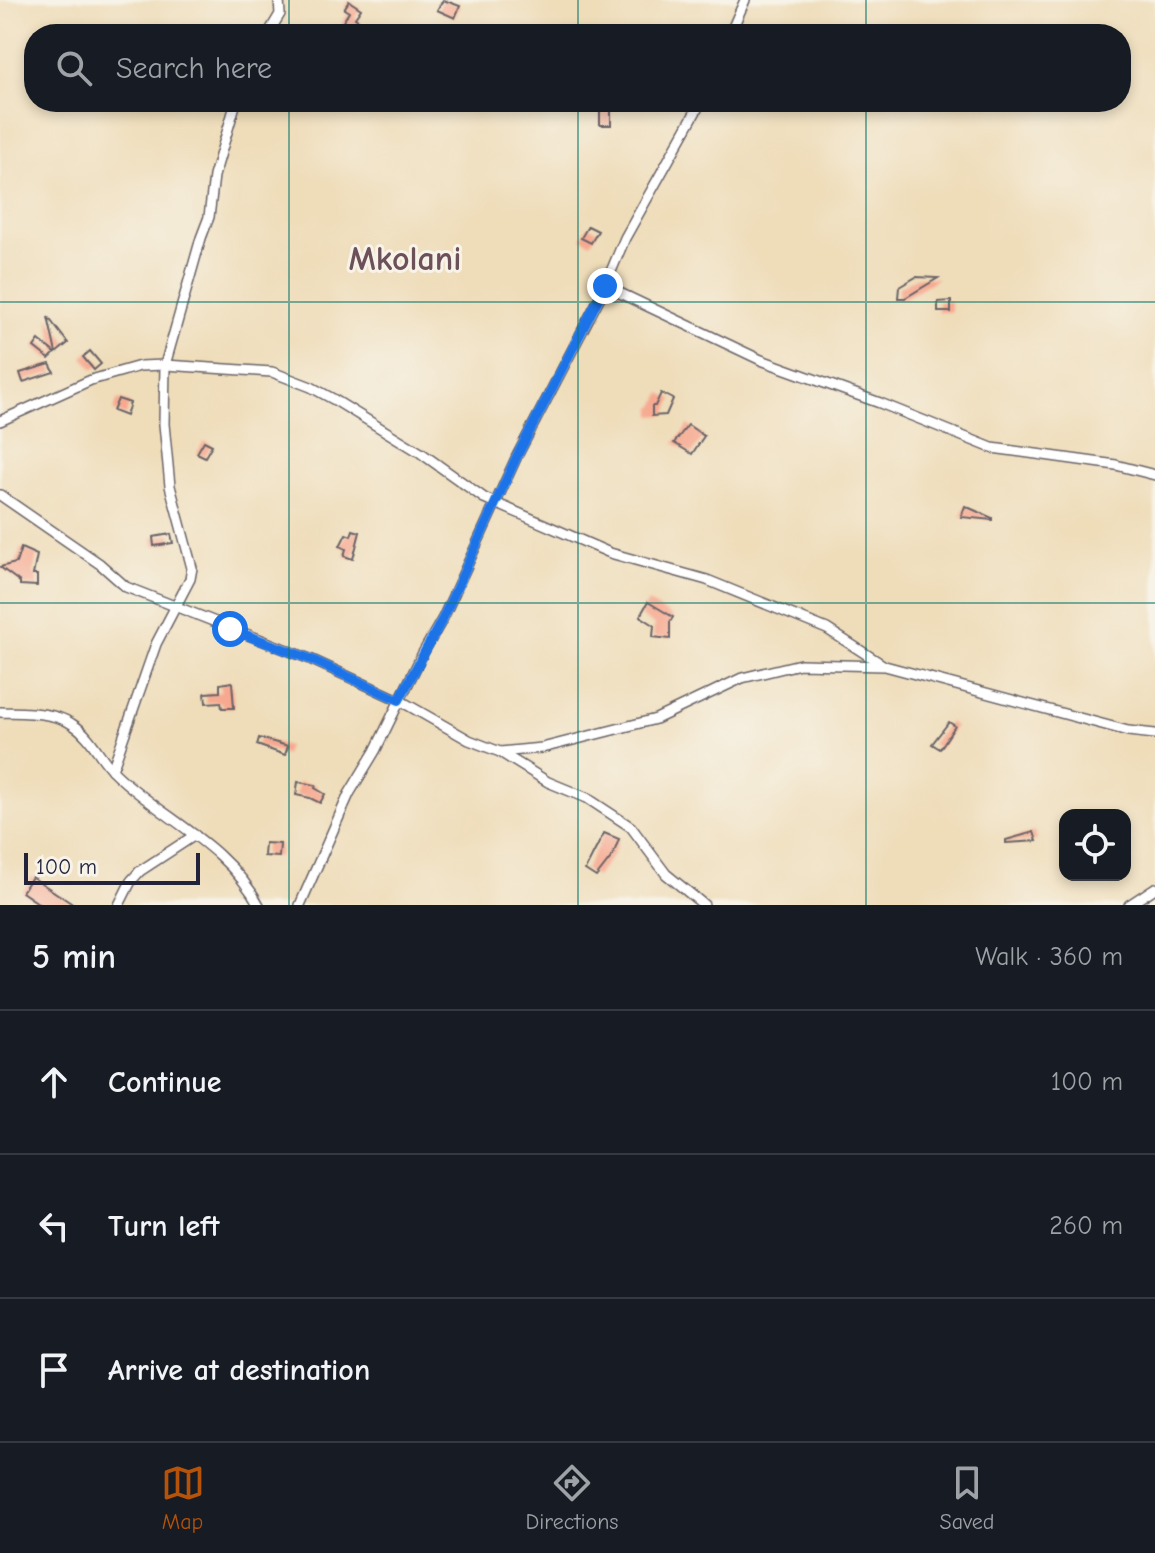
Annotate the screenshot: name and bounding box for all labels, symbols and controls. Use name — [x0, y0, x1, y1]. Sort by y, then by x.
search box — [24, 24, 1131, 112]
icon: search — [52, 46, 96, 90]
text: Search here — [116, 51, 272, 86]
district label: Mkolani — [348, 239, 462, 279]
route end — [587, 268, 623, 304]
route start — [212, 611, 248, 647]
map controls — [1059, 809, 1131, 881]
button: locate — [1059, 809, 1131, 881]
scale bar — [24, 849, 200, 885]
text: 100 m — [36, 854, 97, 880]
text: 5 min — [32, 937, 116, 977]
text: Walk · 360 m — [975, 942, 1123, 972]
icon: ahead — [32, 1060, 76, 1104]
text: Continue — [108, 1065, 222, 1100]
text: 100 m — [1051, 1067, 1123, 1097]
icon: left — [32, 1204, 76, 1248]
text: Turn left — [108, 1209, 220, 1244]
text: 260 m — [1049, 1211, 1123, 1241]
icon: arrive — [32, 1348, 76, 1392]
text: Arrive at destination — [108, 1353, 370, 1388]
tab: Map — [161, 1461, 205, 1535]
tab: Directions — [526, 1461, 619, 1535]
tab: Saved — [940, 1461, 994, 1535]

